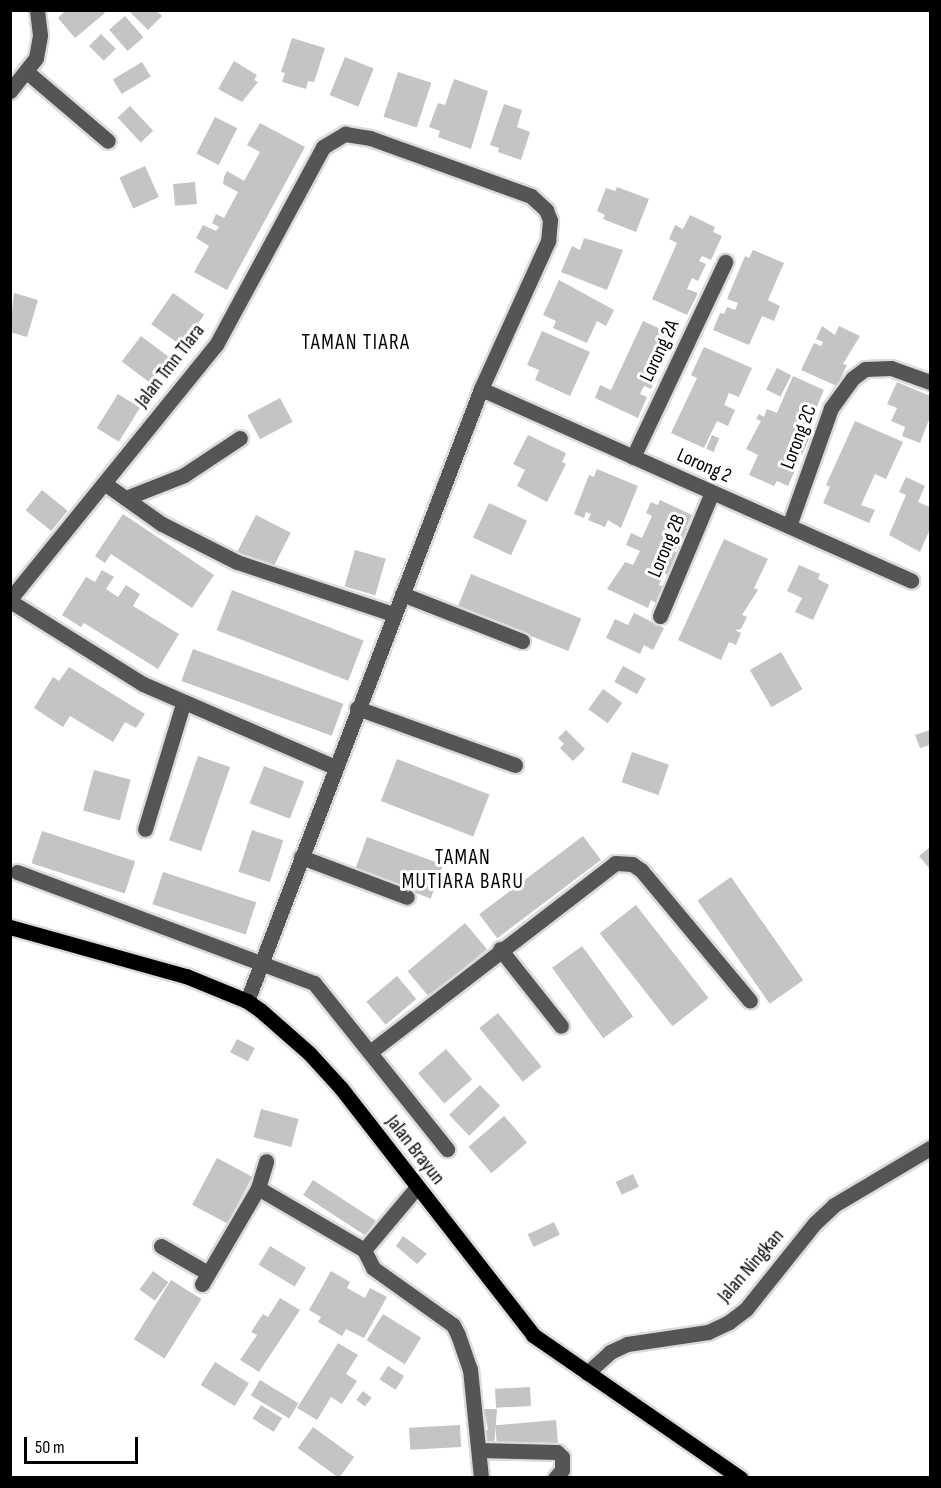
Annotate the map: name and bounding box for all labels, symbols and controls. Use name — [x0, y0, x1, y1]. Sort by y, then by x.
street label: Lorong 2A — [635, 316, 685, 386]
street label: Jalan Tmn TIara — [130, 320, 210, 412]
district label: TAMAN TIARA — [302, 330, 410, 356]
street label: Lorong 2C — [776, 401, 822, 473]
street label: Lorong 2 — [673, 443, 735, 489]
street label: Lorong 2B — [643, 511, 691, 581]
district label: TAMAN MUTIARA BARU — [402, 845, 524, 895]
street label: Jalan Brayun — [380, 1111, 450, 1189]
street label: Jalan Ningkan — [713, 1224, 789, 1308]
scale bar — [27, 1425, 141, 1463]
text: 50 m — [35, 1437, 65, 1458]

